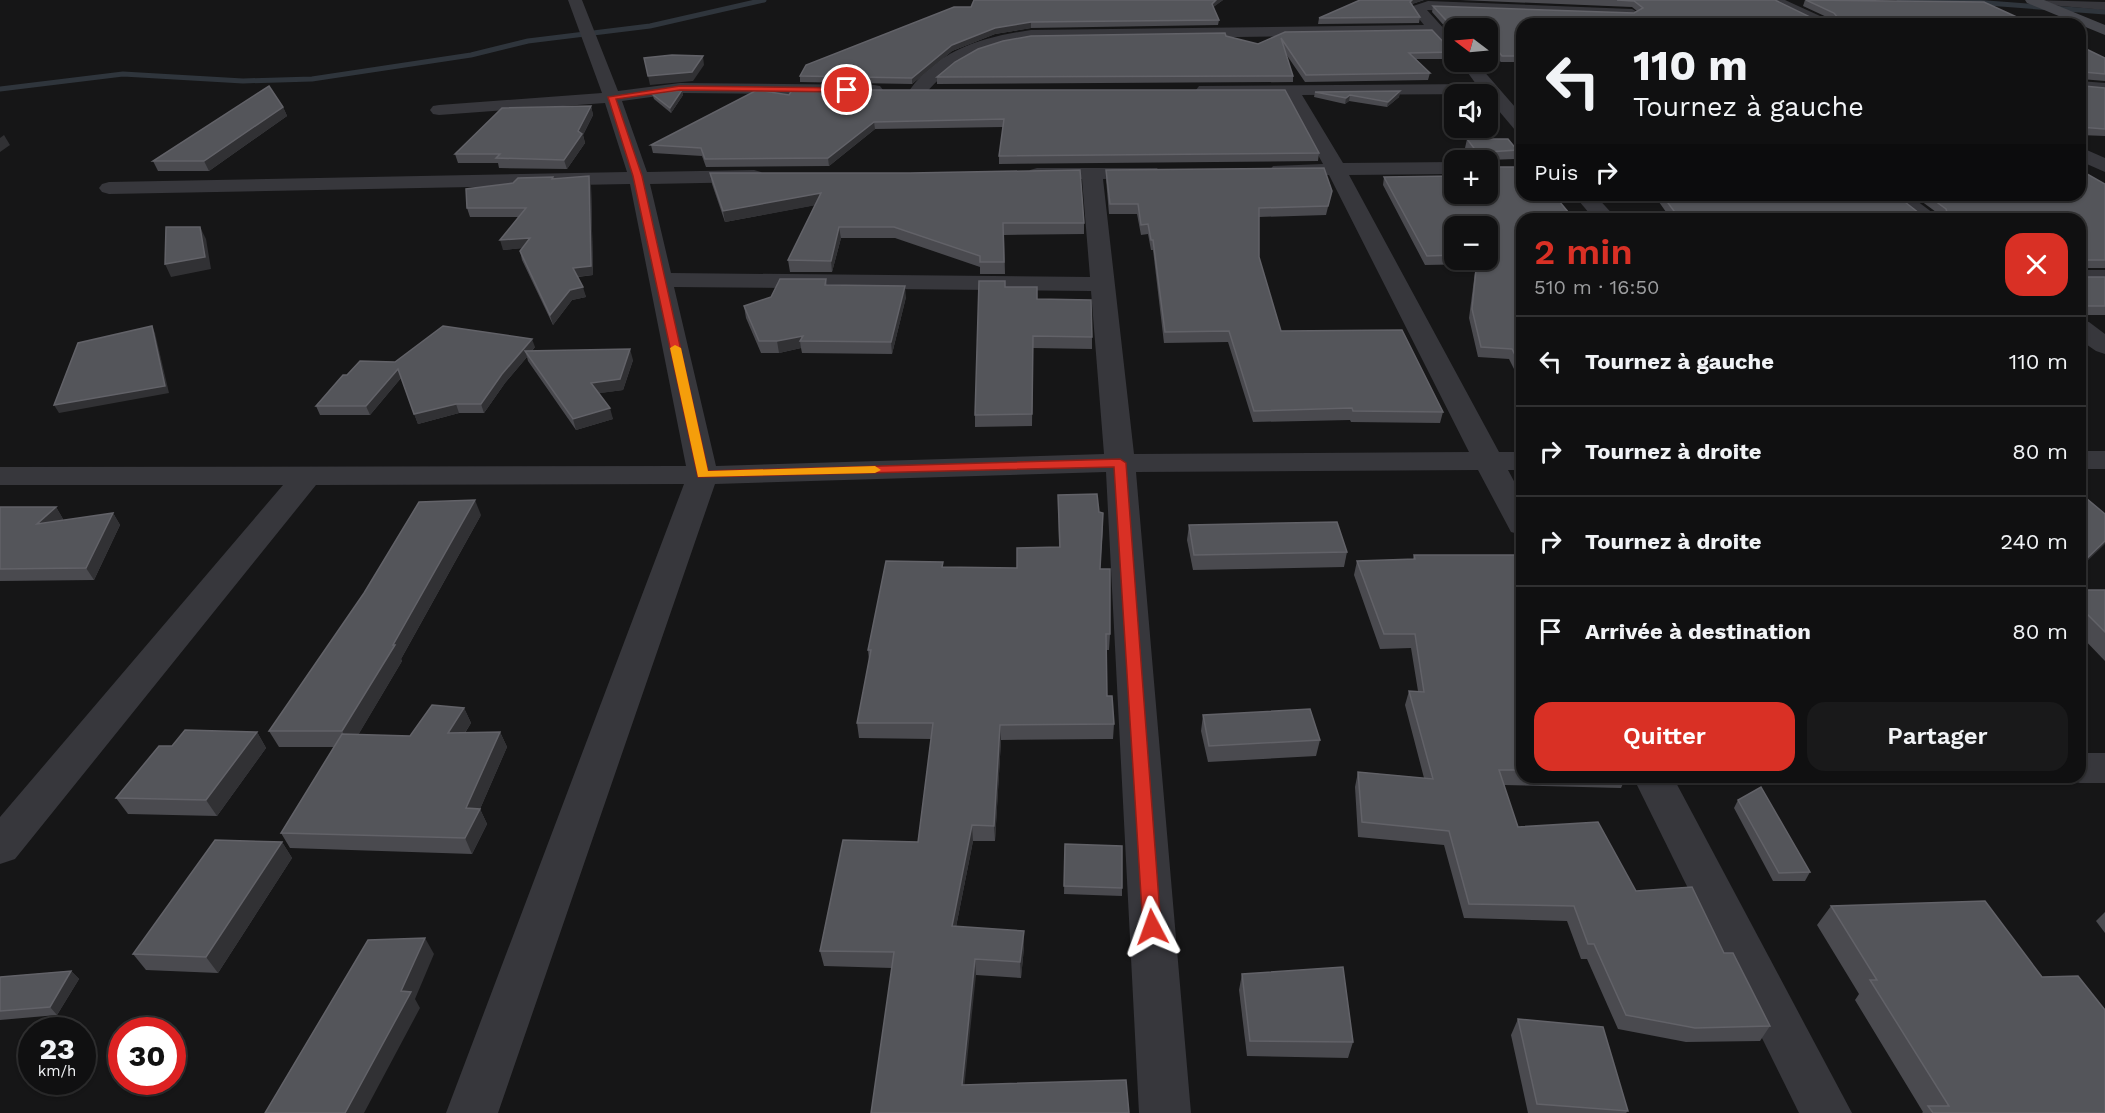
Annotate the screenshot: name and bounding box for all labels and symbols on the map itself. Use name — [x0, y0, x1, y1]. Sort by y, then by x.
north arrow — [1444, 18, 1498, 72]
pin — [821, 64, 872, 115]
position arrow — [1120, 895, 1184, 959]
speed limit sign: 30 — [108, 1017, 186, 1095]

